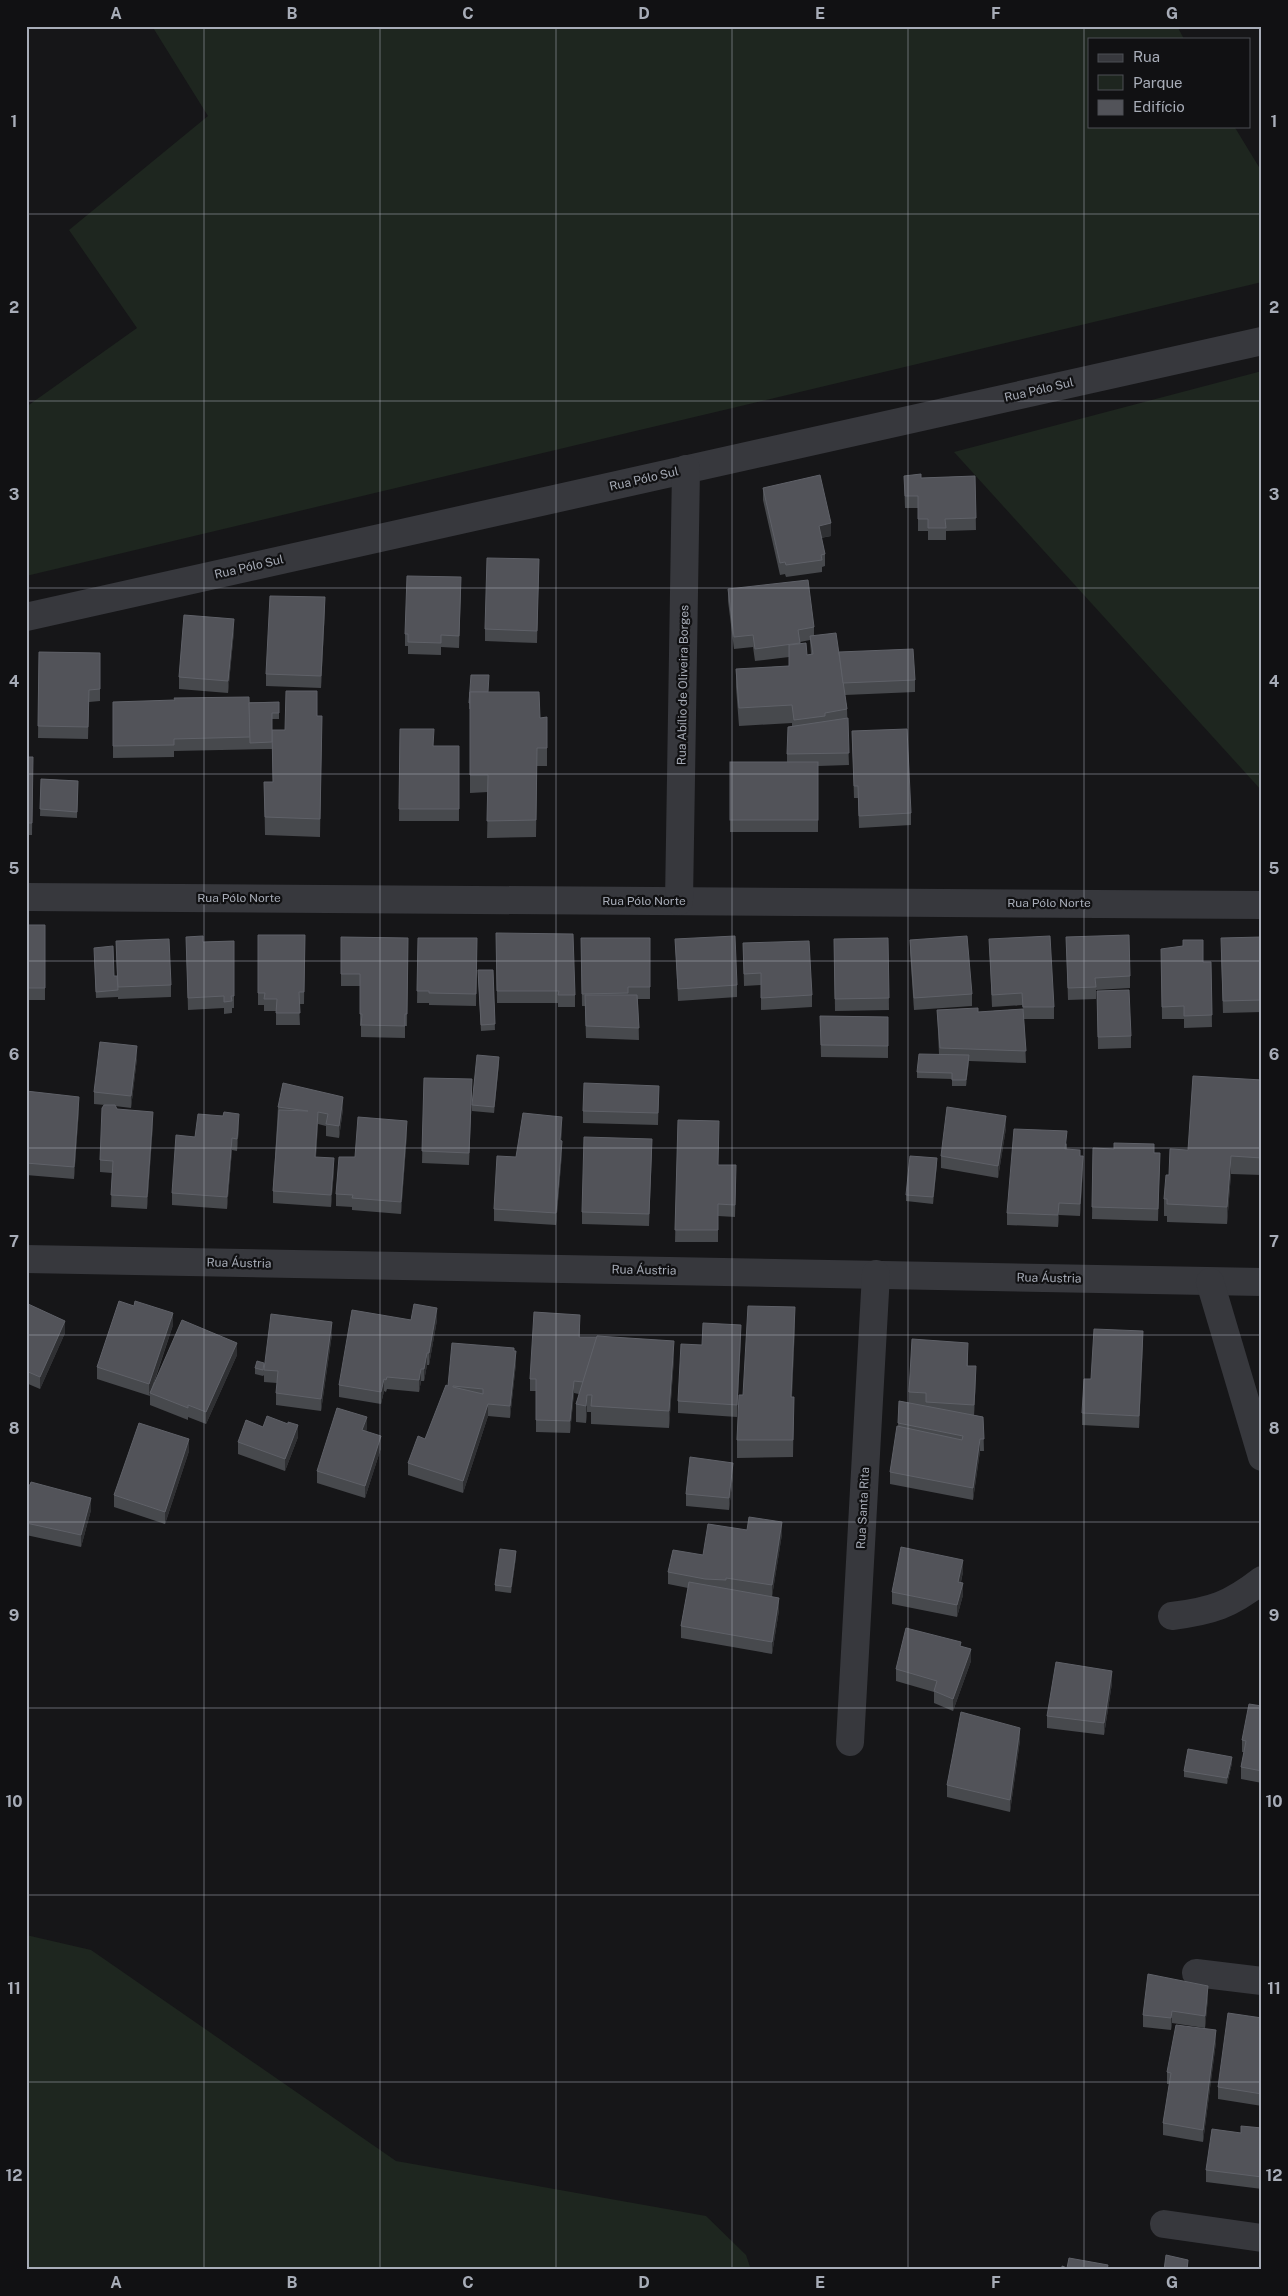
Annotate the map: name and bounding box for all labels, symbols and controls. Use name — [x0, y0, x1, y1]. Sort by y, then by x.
text: A — [110, 4, 122, 23]
text: B — [287, 4, 298, 23]
text: C — [462, 4, 474, 23]
text: D — [638, 4, 650, 23]
text: E — [815, 4, 825, 23]
text: F — [991, 4, 1001, 23]
text: G — [1166, 4, 1178, 23]
legend — [1088, 38, 1250, 128]
text: Rua — [1133, 48, 1160, 65]
text: Parque — [1133, 74, 1183, 91]
text: Edifício — [1133, 98, 1185, 115]
text: 1 — [11, 112, 17, 131]
text: 1 — [1271, 112, 1277, 131]
text: 2 — [9, 298, 19, 317]
text: 2 — [1269, 298, 1279, 317]
street label: Rua Pólo Sul — [1003, 375, 1075, 405]
street label: Rua Pólo Sul — [608, 464, 680, 494]
text: 3 — [9, 485, 19, 504]
text: 3 — [1269, 485, 1279, 504]
street label: Rua Pólo Sul — [213, 552, 285, 582]
street label: Rua Abílio de Oliveira Borges — [675, 605, 691, 765]
text: 4 — [9, 672, 20, 691]
text: 4 — [1269, 672, 1280, 691]
text: 5 — [9, 859, 20, 878]
text: 5 — [1269, 859, 1280, 878]
street label: Rua Pólo Norte — [197, 891, 281, 905]
street label: Rua Pólo Norte — [602, 894, 686, 908]
street label: Rua Pólo Norte — [1007, 896, 1091, 910]
text: 6 — [9, 1045, 19, 1064]
text: 6 — [1269, 1045, 1279, 1064]
text: 7 — [9, 1232, 19, 1251]
text: 7 — [1269, 1232, 1279, 1251]
street label: Rua Áustria — [206, 1255, 272, 1271]
street label: Rua Áustria — [611, 1262, 677, 1278]
street label: Rua Áustria — [1016, 1270, 1082, 1286]
text: 8 — [9, 1419, 20, 1438]
text: 8 — [1269, 1419, 1280, 1438]
street label: Rua Santa Rita — [854, 1467, 872, 1549]
text: 9 — [9, 1606, 19, 1625]
text: 9 — [1269, 1606, 1279, 1625]
text: 10 — [5, 1792, 23, 1811]
text: 10 — [1265, 1792, 1283, 1811]
text: 11 — [7, 1979, 21, 1998]
text: 11 — [1267, 1979, 1281, 1998]
text: 12 — [5, 2166, 23, 2185]
text: 12 — [1265, 2166, 1283, 2185]
text: A — [110, 2273, 122, 2292]
text: B — [287, 2273, 298, 2292]
text: C — [462, 2273, 474, 2292]
text: D — [638, 2273, 650, 2292]
text: E — [815, 2273, 825, 2292]
text: F — [991, 2273, 1001, 2292]
text: G — [1166, 2273, 1178, 2292]

